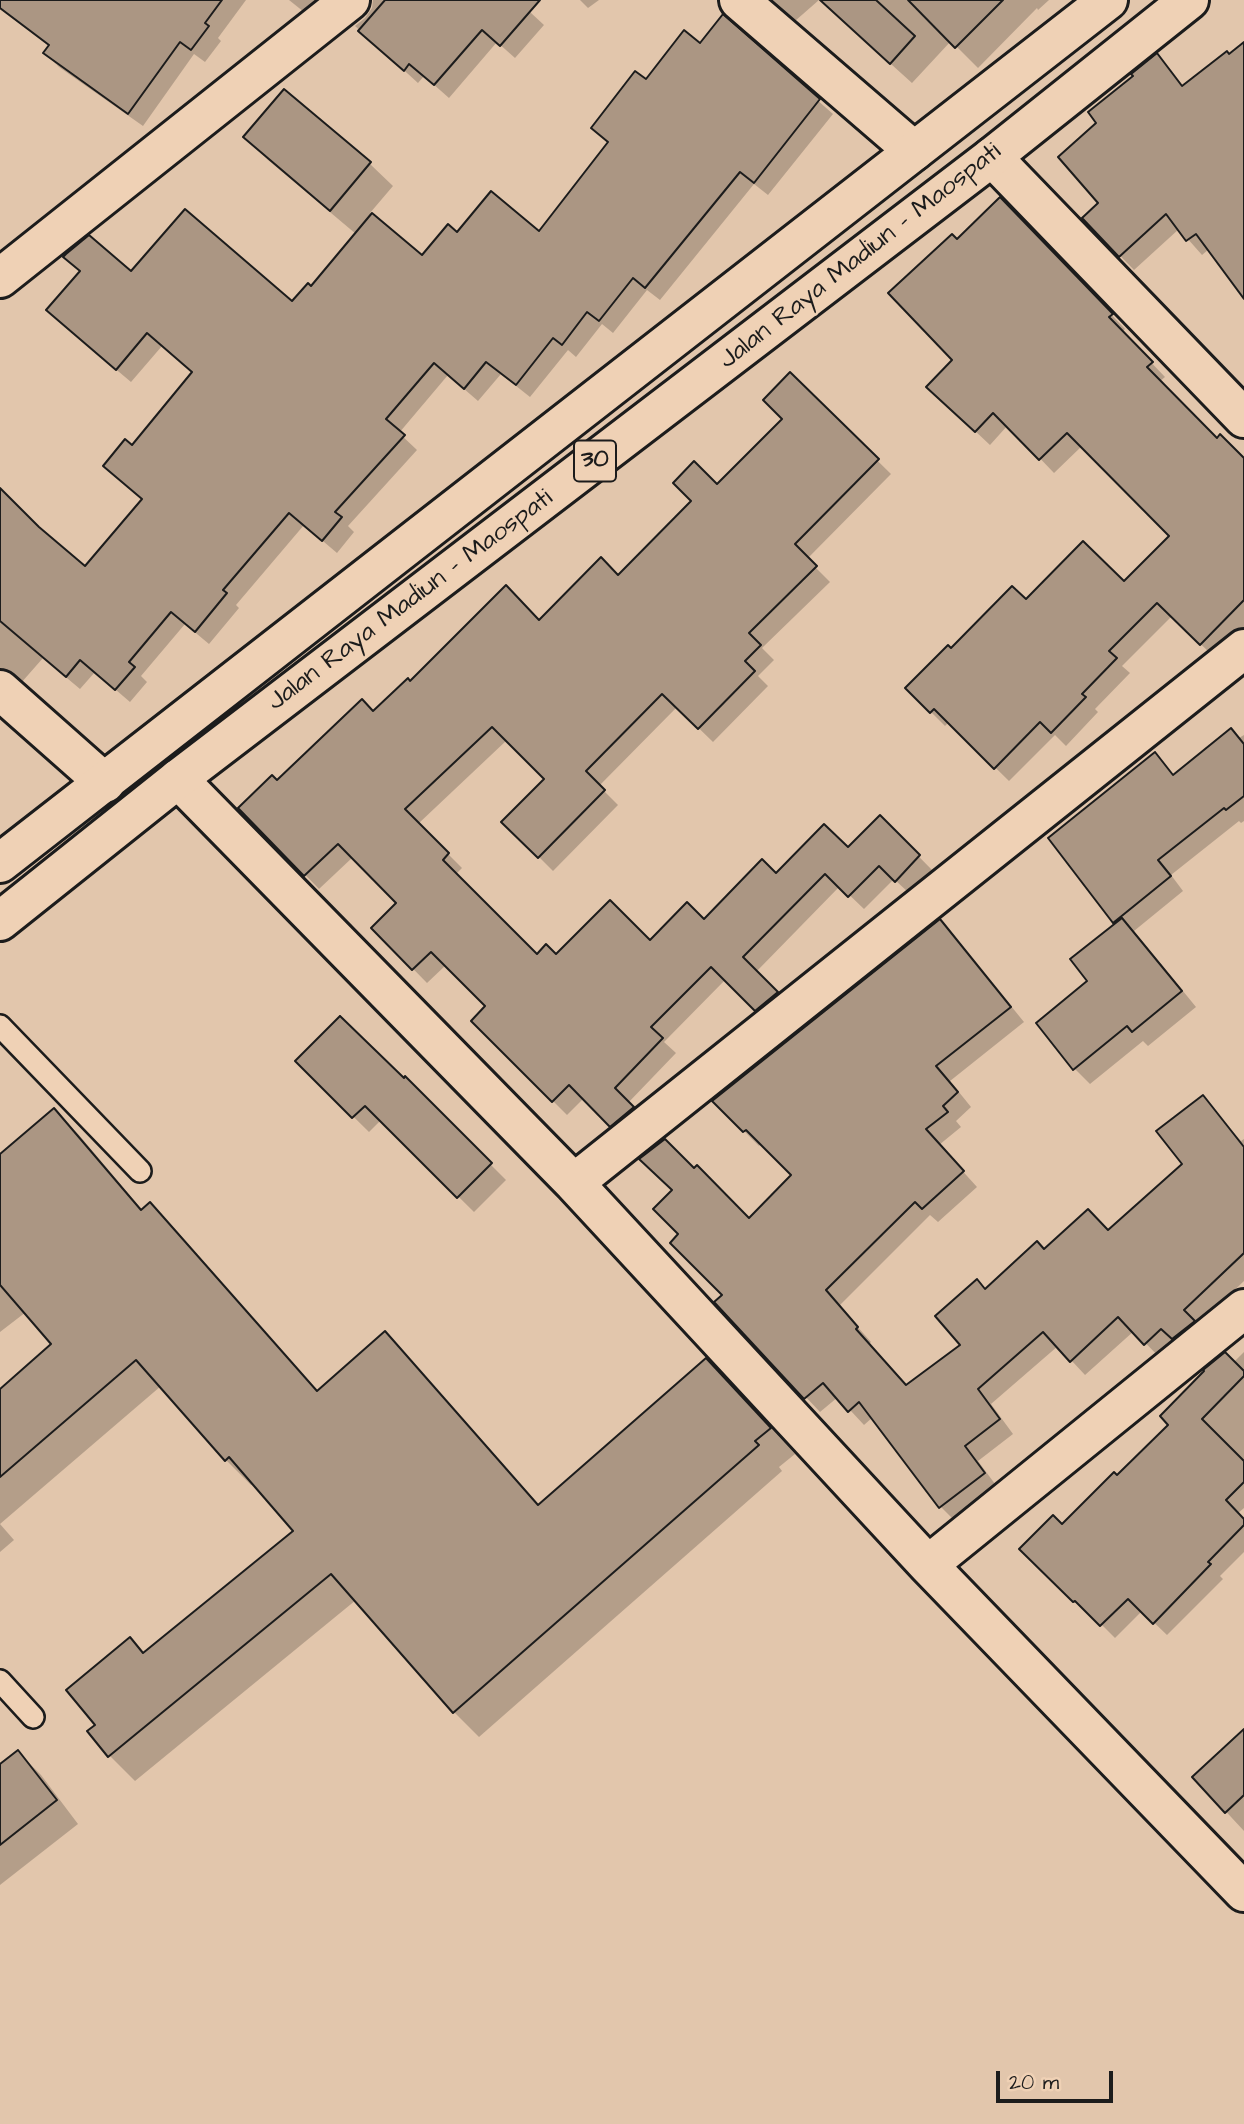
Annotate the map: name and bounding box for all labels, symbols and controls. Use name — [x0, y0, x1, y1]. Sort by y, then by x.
street label: Jalan Raya Madiun - Maospati — [714, 137, 1008, 377]
road number: 30 — [574, 440, 616, 482]
street label: Jalan Raya Madiun - Maospati — [262, 484, 560, 718]
scale bar — [999, 2058, 1116, 2102]
text: 20 m — [1009, 2068, 1059, 2097]

